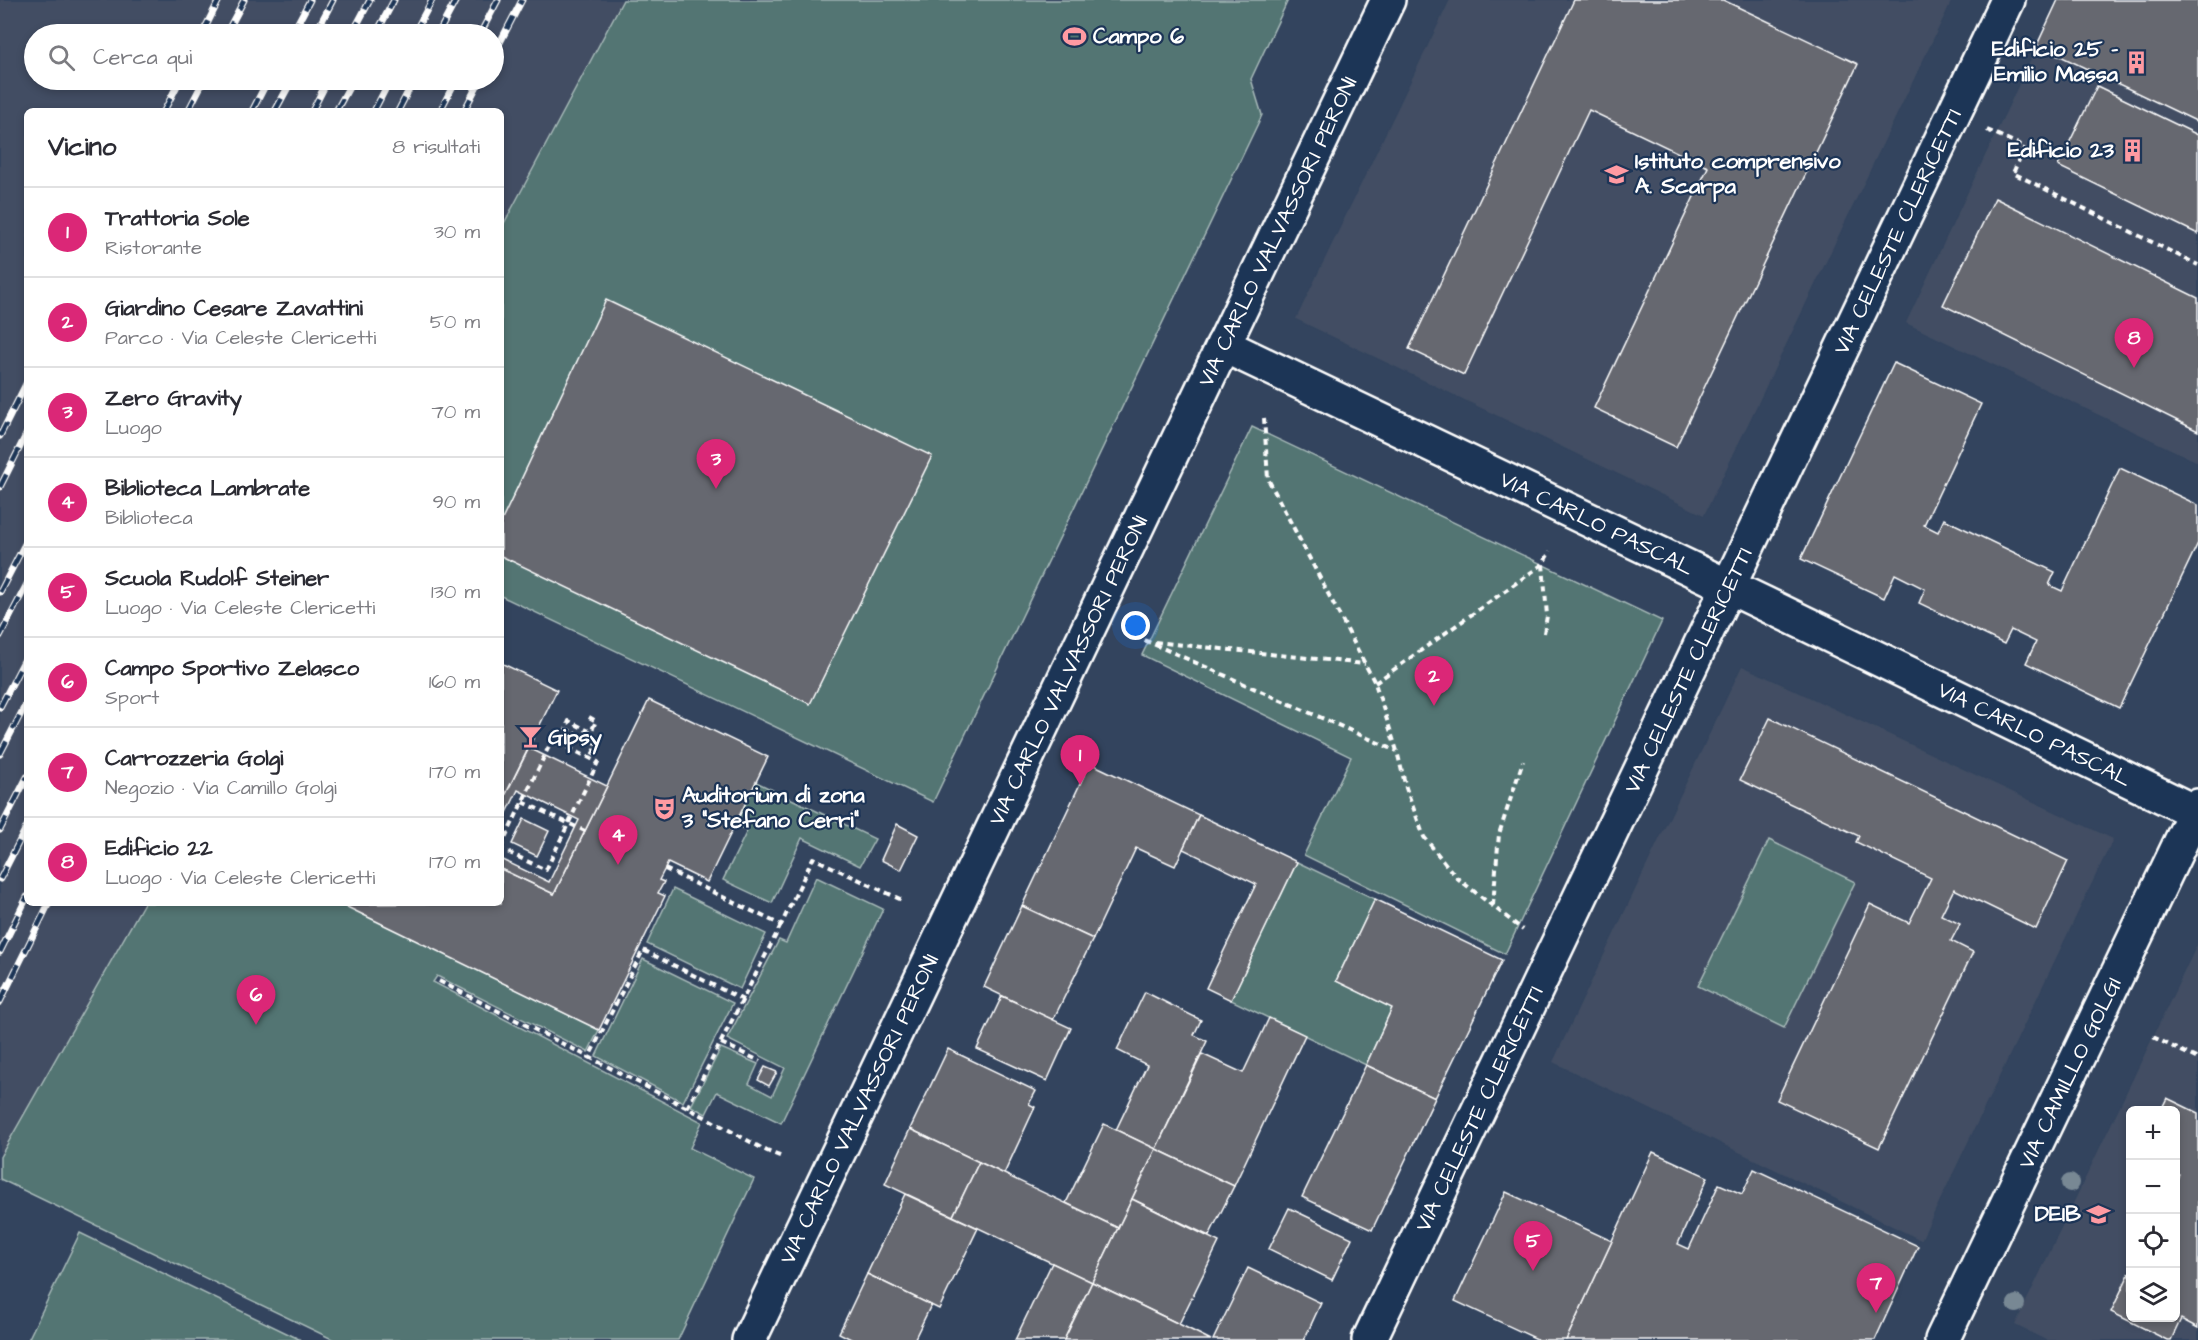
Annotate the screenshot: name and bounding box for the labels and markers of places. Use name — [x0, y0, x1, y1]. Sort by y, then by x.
place label: Campo 6 — [1093, 21, 1184, 52]
sports icon: Campo 6 — [1062, 23, 1088, 49]
place label: Edificio 25 – Emilio Massa — [1992, 34, 2119, 90]
building icon: Edificio 25 – Emilio Massa — [2123, 49, 2149, 75]
place label: Edificio 23 — [2008, 135, 2115, 166]
building icon: Edificio 23 — [2119, 137, 2145, 163]
place label: Istituto comprensivo A. Scarpa — [1635, 146, 1841, 202]
school or university icon: Istituto comprensivo A. Scarpa — [1604, 161, 1630, 187]
pin: 8 — [2114, 318, 2154, 368]
pin: 3 — [696, 440, 736, 489]
pin: 2 — [1414, 656, 1454, 706]
place label: Gipsy — [548, 722, 603, 755]
bar icon: Gipsy — [517, 724, 543, 750]
pin: 1 — [1060, 736, 1100, 785]
place label: Auditorium di zona 3 "Stefano Cerri" — [681, 780, 865, 836]
theatre icon: Auditorium di zona 3 "Stefano Cerri" — [651, 795, 677, 821]
pin: 4 — [598, 816, 638, 865]
pin: 6 — [236, 976, 276, 1025]
place label: DEIB — [2035, 1199, 2081, 1230]
school or university icon: DEIB — [2086, 1201, 2112, 1227]
pin: 5 — [1514, 1222, 1552, 1271]
pin: 7 — [1856, 1264, 1896, 1313]

